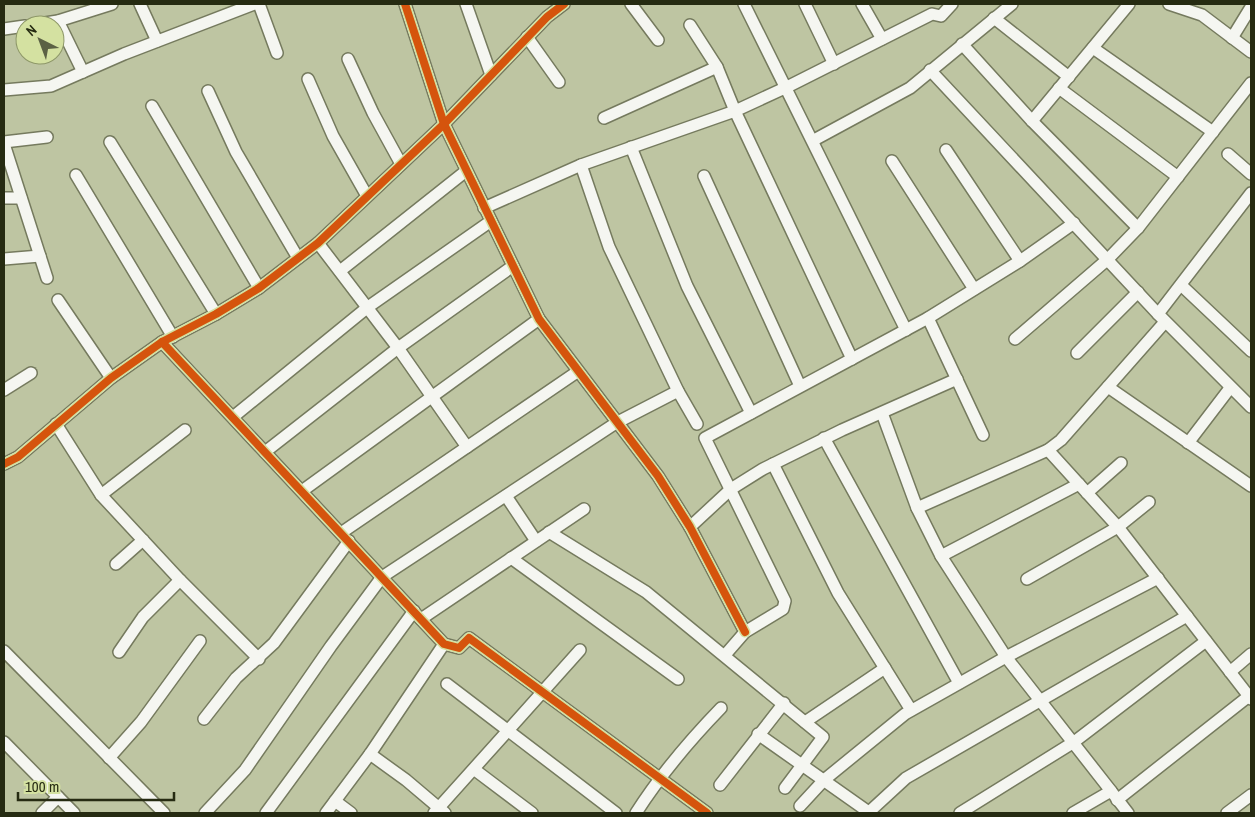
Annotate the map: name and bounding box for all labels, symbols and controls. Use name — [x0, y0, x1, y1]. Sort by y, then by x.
north arrow — [15, 15, 65, 65]
text: N — [22, 21, 40, 40]
scale bar — [18, 770, 174, 802]
text: 100 m — [25, 776, 59, 797]

